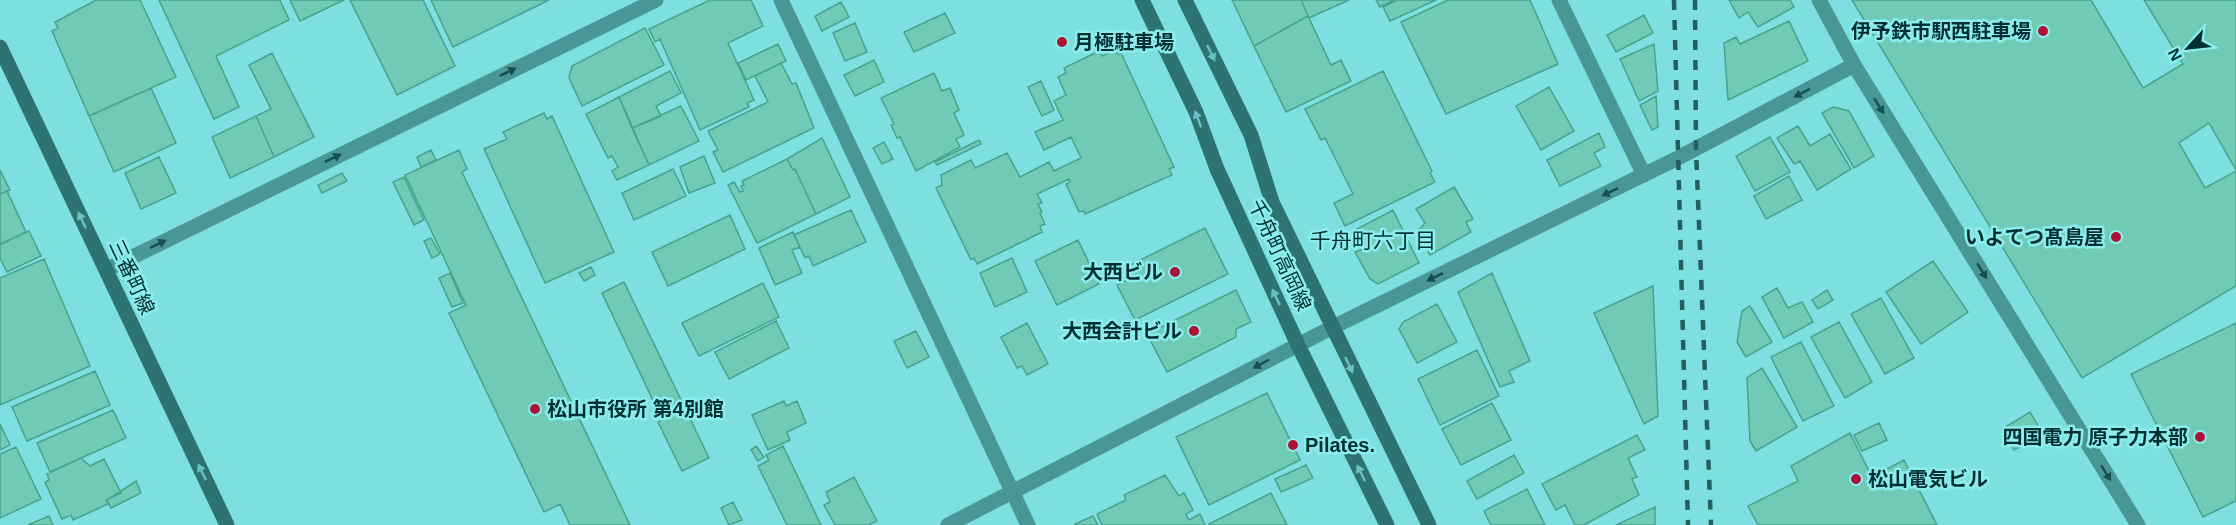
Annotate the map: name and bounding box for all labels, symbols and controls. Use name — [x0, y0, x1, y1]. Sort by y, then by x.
north arrow — [2158, 18, 2218, 78]
place label: 伊予鉄市駅西駐車場 — [1851, 20, 2031, 42]
marker: 伊予鉄市駅西駐車場 — [2036, 24, 2050, 38]
place label: 月極駐車場 — [1074, 31, 1174, 53]
marker: 月極駐車場 — [1055, 35, 1069, 49]
one-way arrow — [1206, 44, 1216, 61]
text: N — [2165, 46, 2185, 64]
one-way arrow — [500, 68, 517, 77]
one-way arrow — [1794, 88, 1811, 98]
one-way arrow — [1874, 98, 1885, 114]
one-way arrow — [1193, 110, 1202, 128]
one-way arrow — [325, 153, 342, 163]
one-way arrow — [1602, 187, 1619, 196]
street label: 千舟町高岡線 — [1245, 196, 1315, 314]
one-way arrow — [78, 212, 87, 229]
place label: いよてつ髙島屋 — [1965, 226, 2104, 248]
district label: 千舟町六丁目 — [1310, 229, 1436, 252]
marker: いよてつ髙島屋 — [2109, 230, 2123, 244]
street label: 三番町線 — [105, 236, 159, 318]
one-way arrow — [150, 239, 167, 249]
place label: 大西ビル — [1083, 261, 1163, 283]
one-way arrow — [1976, 263, 1987, 280]
marker: 大西ビル — [1168, 265, 1182, 279]
one-way arrow — [1427, 273, 1444, 282]
one-way arrow — [1271, 288, 1281, 306]
place label: 大西会計ビル — [1062, 320, 1182, 342]
marker: 大西会計ビル — [1187, 324, 1201, 338]
one-way arrow — [1345, 356, 1354, 373]
one-way arrow — [1252, 359, 1270, 369]
place label: 松山市役所 第4別館 — [547, 398, 724, 420]
marker: 松山市役所 第4別館 — [528, 402, 542, 416]
place label: 四国電力 原子力本部 — [2002, 426, 2188, 448]
marker: 四国電力 原子力本部 — [2193, 430, 2207, 444]
place label: Pilates. — [1305, 434, 1375, 456]
marker: Pilates. — [1286, 438, 1300, 452]
one-way arrow — [197, 464, 207, 481]
one-way arrow — [1357, 464, 1366, 481]
one-way arrow — [2101, 465, 2112, 481]
place label: 松山電気ビル — [1868, 468, 1988, 490]
marker: 松山電気ビル — [1849, 472, 1863, 486]

